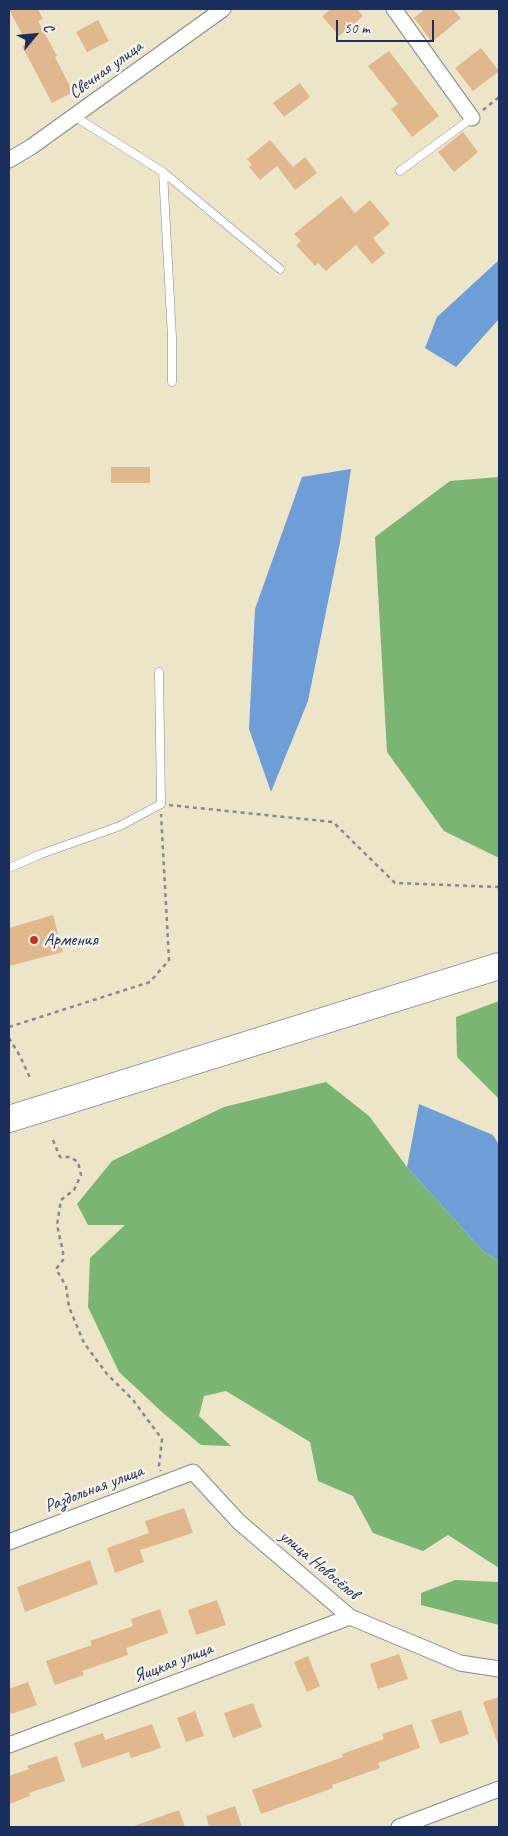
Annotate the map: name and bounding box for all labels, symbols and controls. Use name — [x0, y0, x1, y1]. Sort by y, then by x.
north arrow — [10, 10, 60, 60]
scale bar — [338, 10, 436, 42]
text: 50 m — [344, 19, 370, 38]
text: С — [40, 21, 58, 35]
street label: Свечная улица — [65, 36, 147, 104]
place label: Армения — [44, 929, 98, 951]
marker: Армения — [28, 934, 40, 946]
street label: Раздольная улица — [42, 1460, 146, 1518]
street label: улица Новосёлов — [275, 1526, 363, 1604]
street label: Яицкая улица — [130, 1638, 216, 1688]

